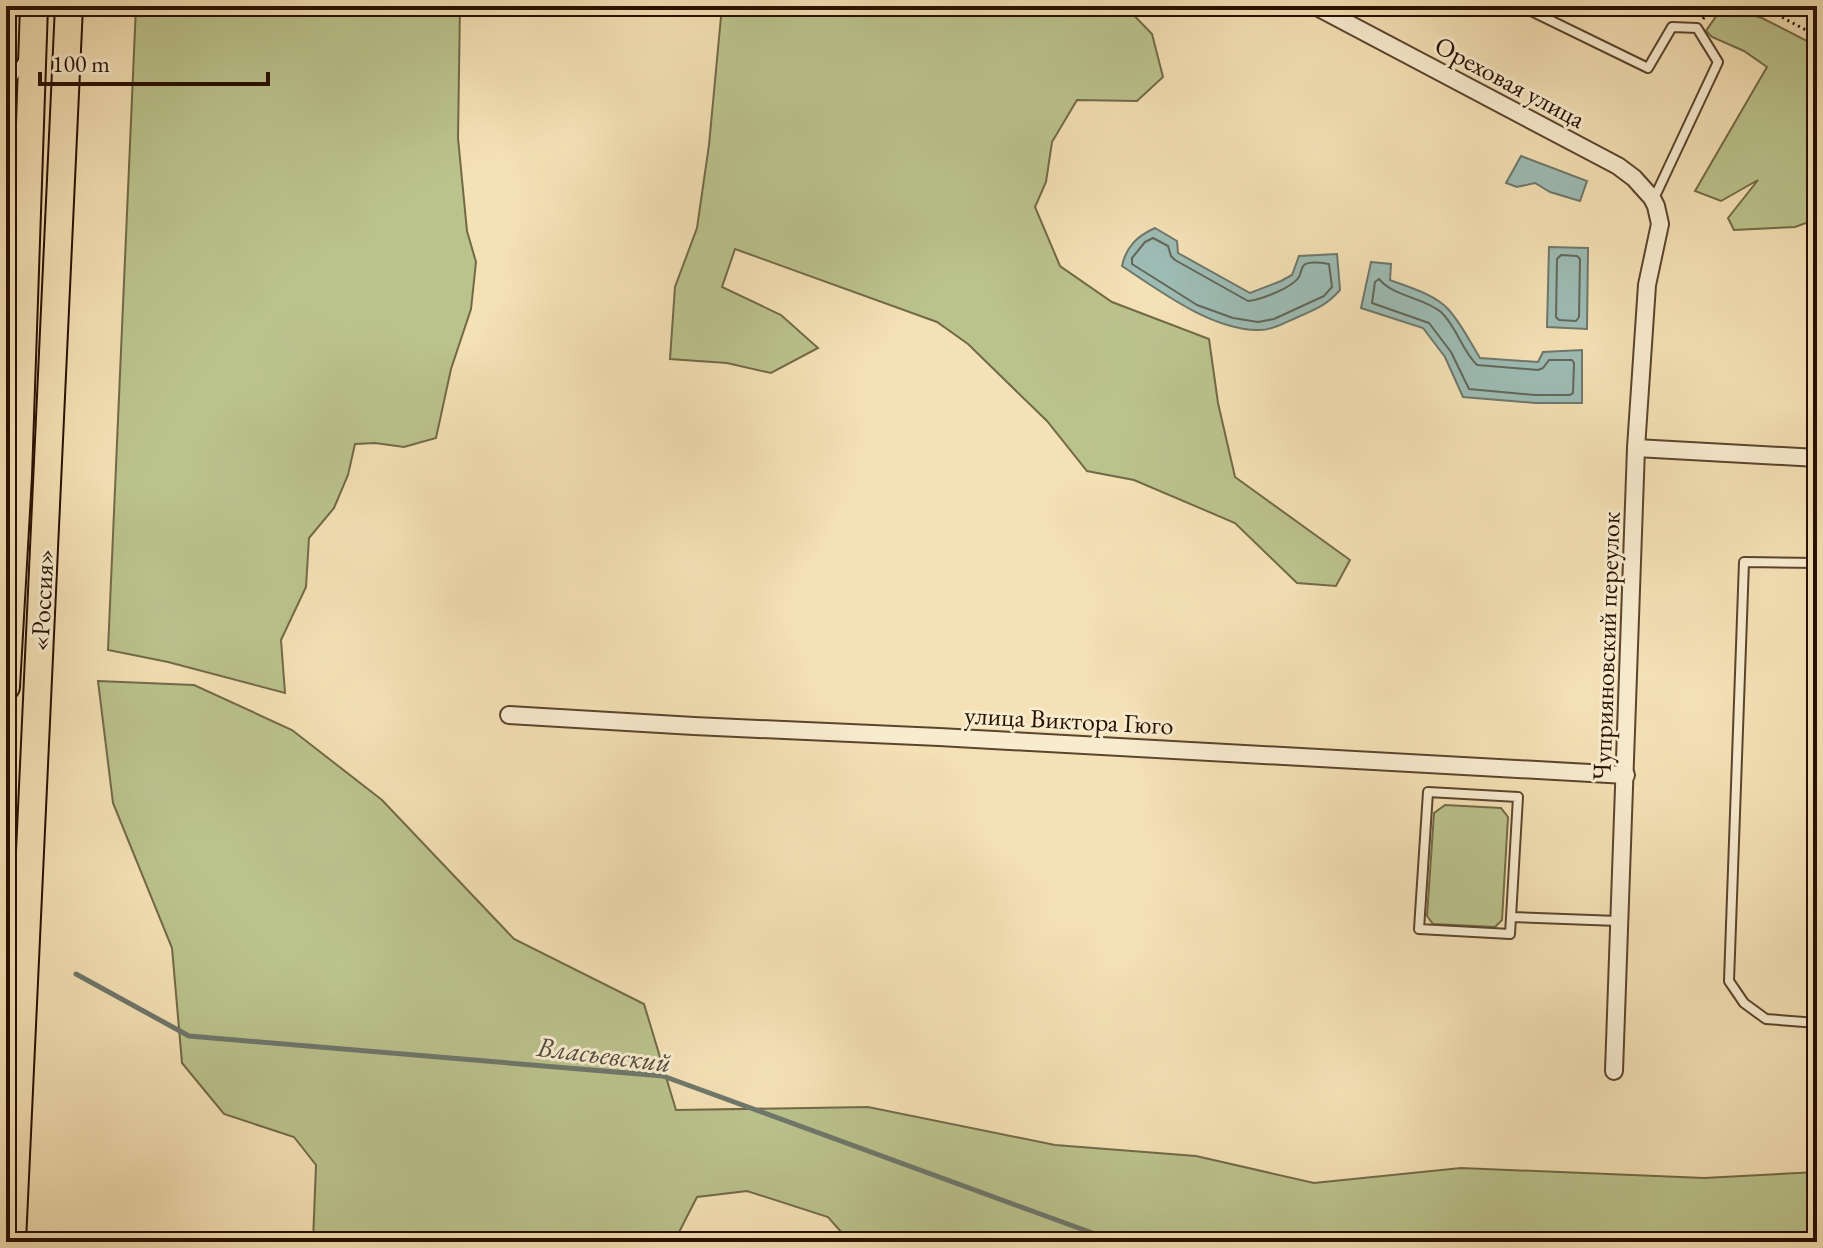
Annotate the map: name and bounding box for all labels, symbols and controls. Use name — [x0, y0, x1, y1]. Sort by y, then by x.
street label: Ореховая улица — [1429, 28, 1592, 136]
scale bar — [40, 36, 268, 86]
text: 100 m — [52, 48, 110, 79]
street label: Чуприяновский переулок — [1584, 510, 1628, 781]
street label: «Россия» — [22, 548, 62, 652]
street label: улица Виктора Гюго — [964, 698, 1174, 742]
water label: Власьевский — [534, 1028, 673, 1080]

